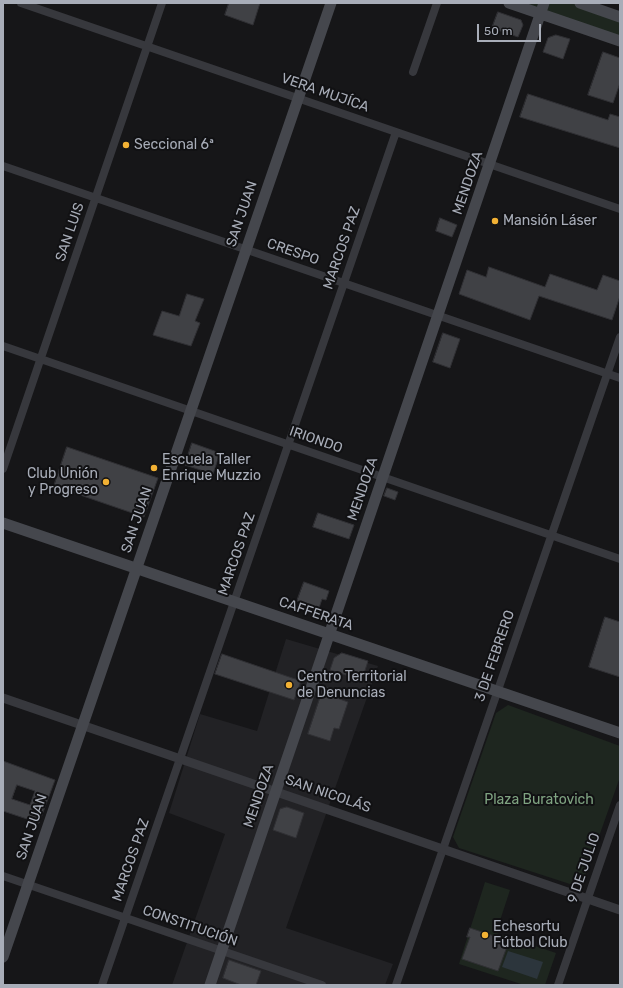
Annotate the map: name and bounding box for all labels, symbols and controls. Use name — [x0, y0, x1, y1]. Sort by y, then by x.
scale bar — [479, 16, 543, 42]
text: 50 m — [484, 24, 512, 38]
street label: VERA MUJÍCA — [279, 70, 371, 116]
place label: Seccional 6ª — [134, 137, 214, 153]
marker: Seccional 6ª — [121, 140, 131, 150]
street label: MENDOZA — [449, 149, 487, 217]
street label: SAN JUAN — [223, 179, 261, 249]
street label: SAN LUIS — [52, 200, 88, 264]
street label: MARCOS PAZ — [320, 204, 364, 292]
place label: Mansión Láser — [503, 213, 597, 229]
marker: Mansión Láser — [490, 216, 500, 226]
street label: CRESPO — [265, 235, 321, 269]
street label: IRIONDO — [287, 423, 345, 457]
place label: Escuela Taller Enrique Muzzio — [162, 452, 261, 484]
street label: MENDOZA — [344, 455, 382, 523]
marker: Escuela Taller Enrique Muzzio — [149, 463, 159, 473]
place label: Club Unión y Progreso — [27, 466, 98, 498]
marker: Club Unión y Progreso — [101, 477, 111, 487]
street label: SAN JUAN — [118, 485, 156, 555]
street label: MARCOS PAZ — [215, 510, 259, 598]
street label: CAFFERATA — [277, 593, 355, 635]
street label: 3 DE FEBRERO — [471, 608, 519, 704]
place label: Centro Territorial de Denuncias — [297, 669, 407, 702]
marker: Centro Territorial de Denuncias — [284, 680, 294, 690]
street label: MENDOZA — [240, 762, 278, 830]
street label: SAN NICOLÁS — [283, 772, 373, 816]
street label: SAN JUAN — [13, 792, 51, 862]
park label: Plaza Buratovich — [484, 792, 594, 808]
street label: MARCOS PAZ — [109, 816, 153, 904]
street label: 9 DE JULIO — [564, 831, 604, 905]
street label: CONSTITUCIÓN — [140, 902, 240, 950]
place label: Echesortu Fútbol Club — [493, 919, 568, 952]
marker: Echesortu Fútbol Club — [480, 930, 490, 940]

